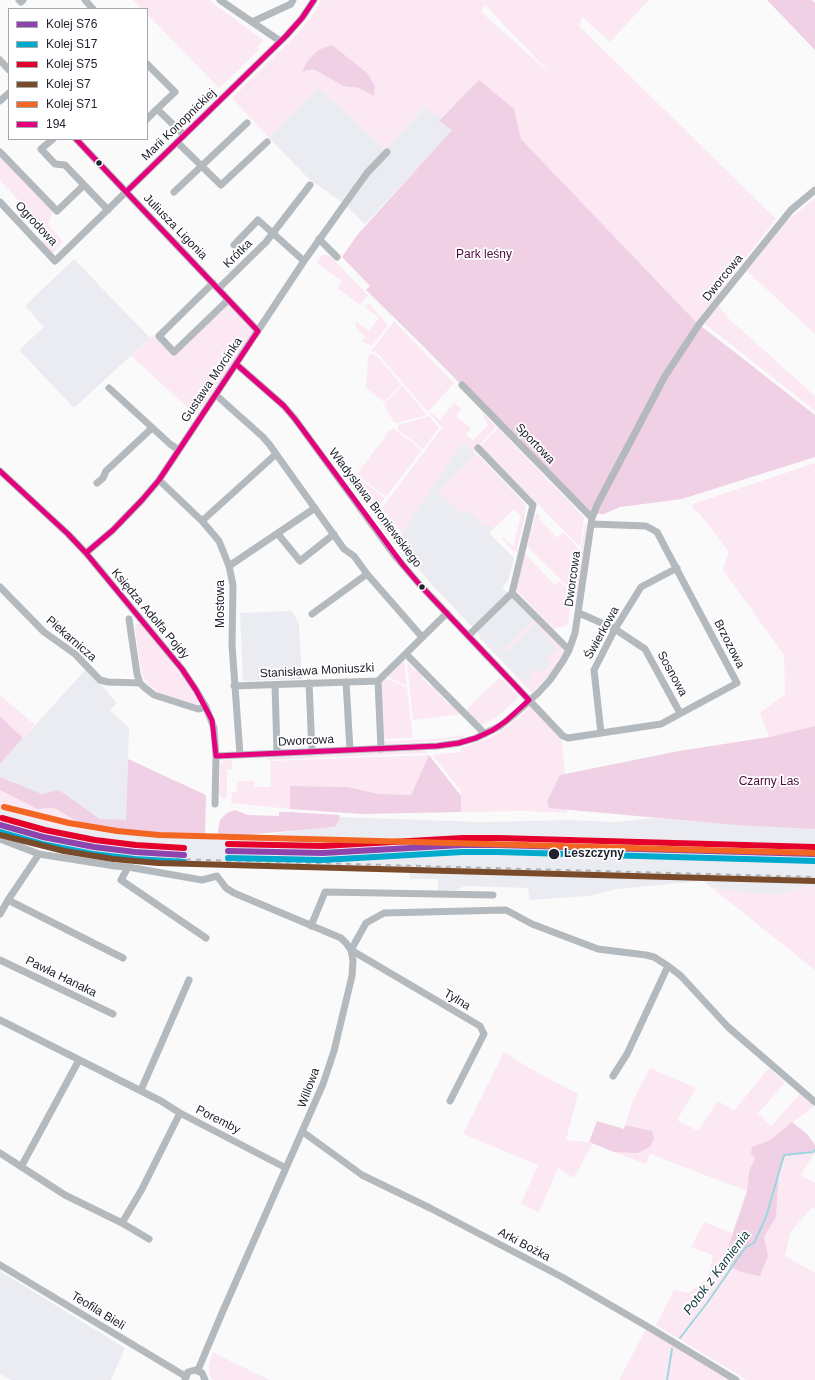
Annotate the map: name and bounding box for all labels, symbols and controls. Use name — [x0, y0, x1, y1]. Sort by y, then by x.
legend — [8, 8, 148, 140]
text: Kolej S76 — [46, 17, 97, 31]
text: Kolej S17 — [46, 37, 97, 51]
text: Kolej S75 — [46, 57, 97, 71]
text: Kolej S7 — [46, 77, 91, 91]
street label: Marii Konopnickiej — [139, 86, 219, 164]
text: Kolej S71 — [46, 97, 97, 111]
text: 194 — [46, 117, 66, 131]
unlabelled marker — [94, 158, 104, 168]
street label: Juliusza Ligonia — [140, 191, 210, 263]
street label: Ogrodowa — [12, 199, 60, 249]
street label: Krótka — [221, 237, 255, 271]
park label: Park leśny — [456, 248, 512, 262]
street label: Dworcowa — [700, 252, 746, 304]
street label: Gustawa Morcinka — [178, 335, 246, 425]
street label: Sportowa — [512, 421, 558, 467]
street label: Władysława Broniewskiego — [325, 446, 425, 570]
street label: Dworcowa — [562, 550, 584, 608]
street label: Księdza Adolfa Pojdy — [108, 566, 192, 662]
street label: Mostowa — [214, 580, 228, 628]
unlabelled marker — [417, 582, 427, 592]
street label: Świerkowa — [582, 604, 622, 662]
street label: Piekarnicza — [43, 613, 99, 665]
street label: Brzozowa — [711, 617, 747, 671]
street label: Sosnowa — [654, 649, 690, 699]
street label: Stanisława Moniuszki — [259, 661, 375, 681]
street label: Dworcowa — [278, 732, 334, 750]
park label: Czarny Las — [739, 775, 799, 789]
marker: Leszczyny — [547, 847, 561, 861]
place label: Leszczyny — [564, 847, 624, 861]
street label: Pawła Hanaka — [23, 954, 99, 1000]
street label: Tylna — [441, 986, 473, 1014]
street label: Willowa — [295, 1066, 323, 1110]
street label: Poremby — [193, 1103, 243, 1137]
street label: Arki Bożka — [495, 1225, 553, 1265]
water label: Potok z Kamienia — [680, 1228, 754, 1318]
street label: Teofila Bieli — [68, 1289, 128, 1333]

